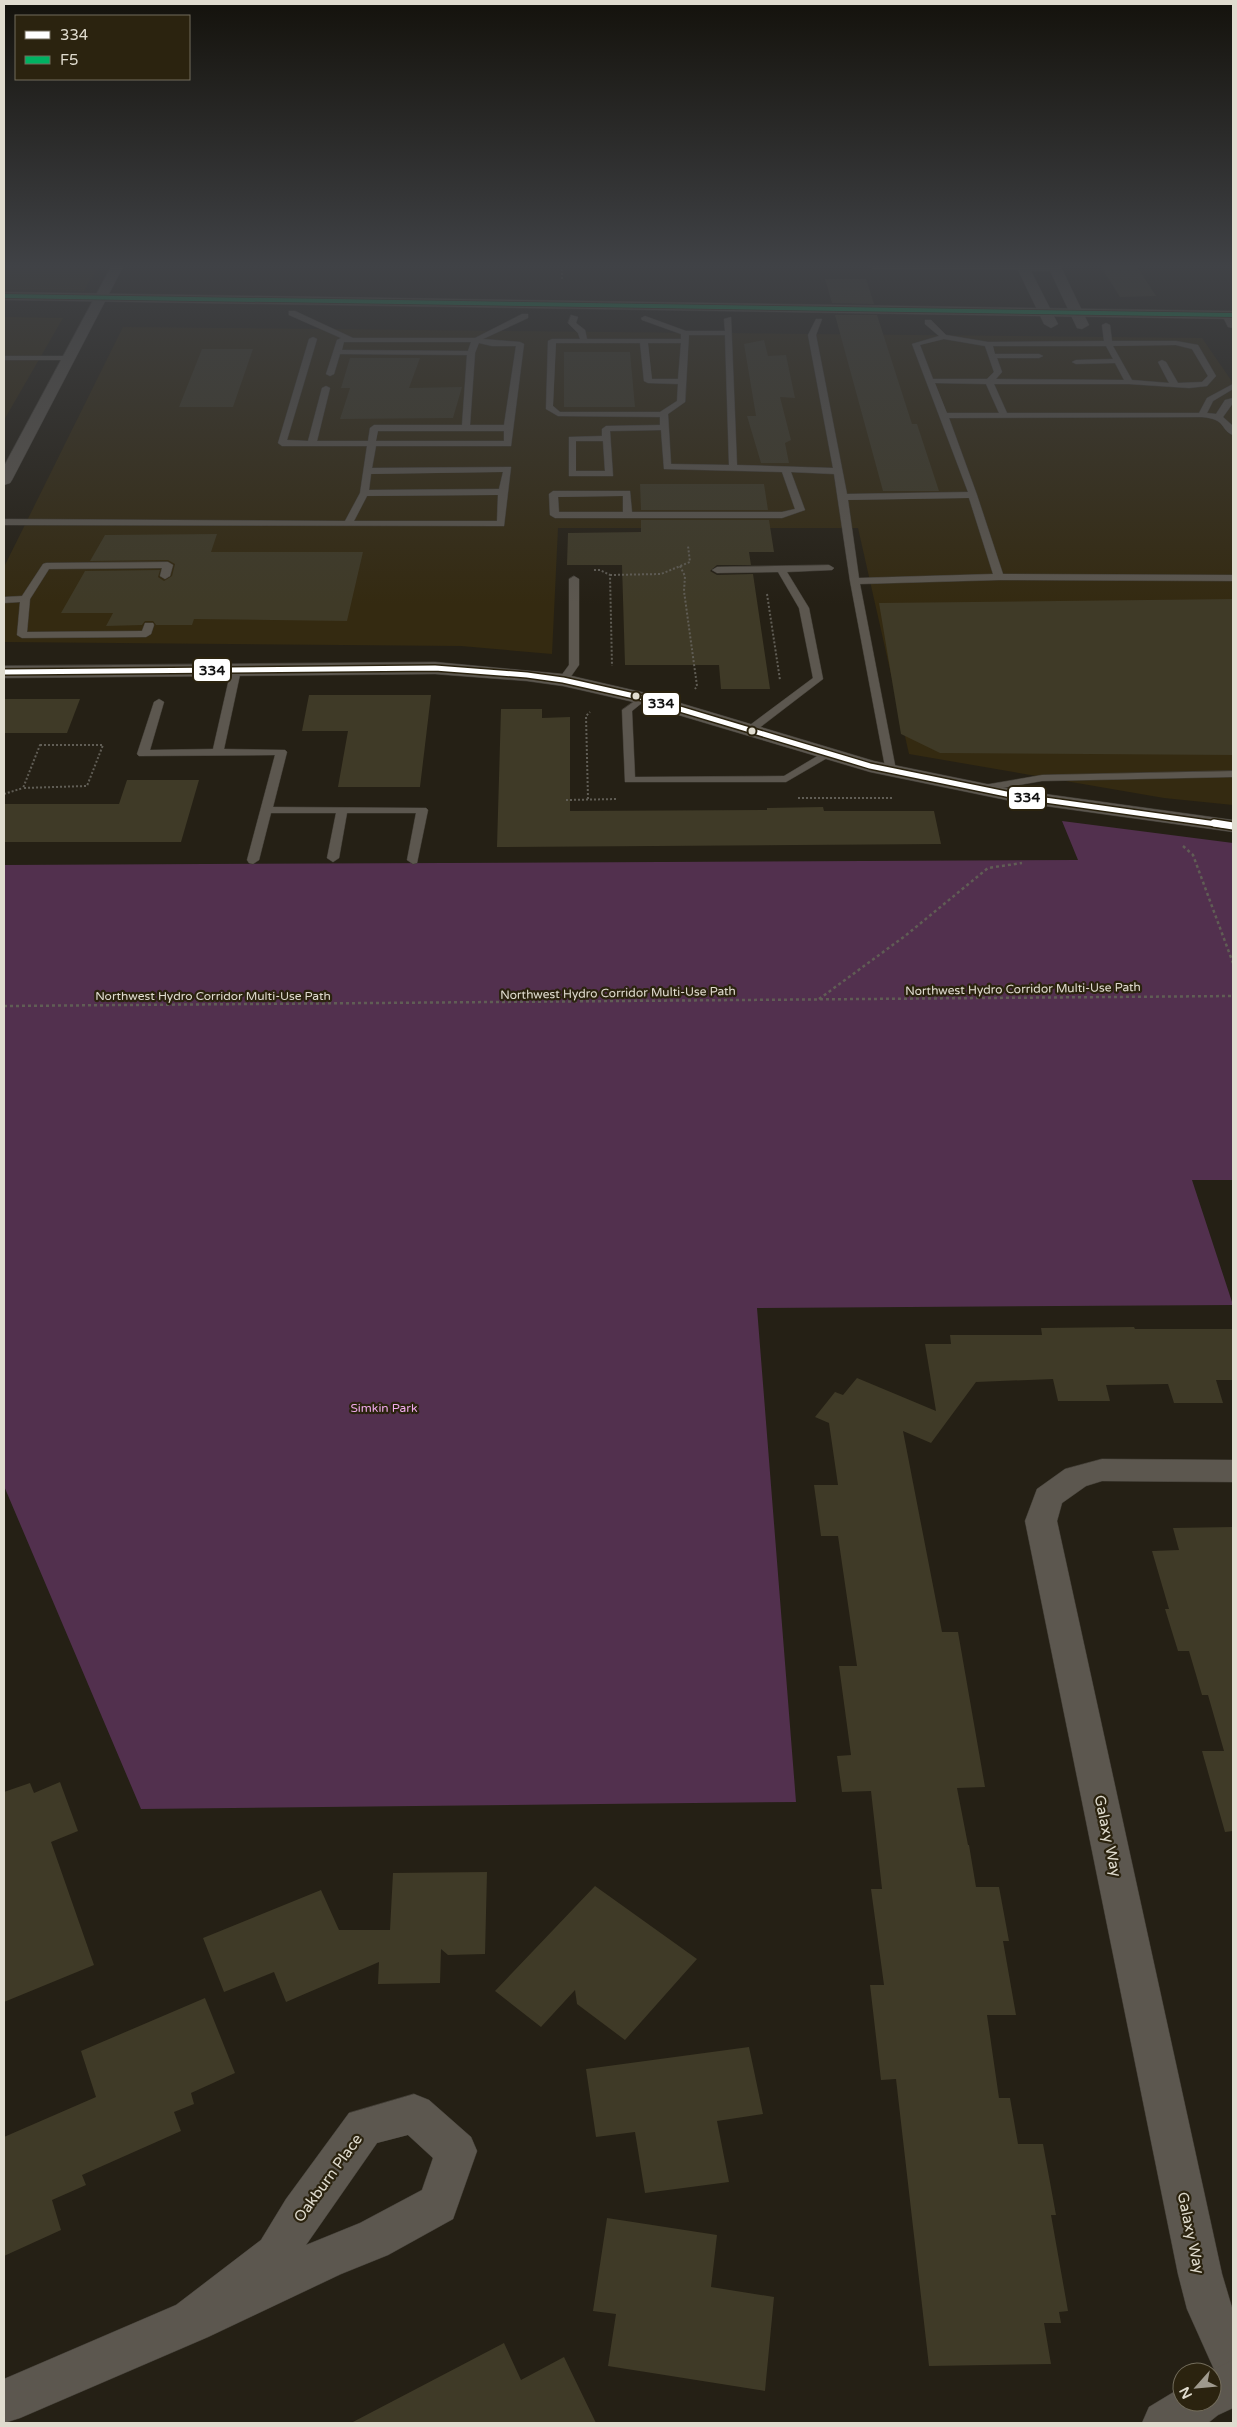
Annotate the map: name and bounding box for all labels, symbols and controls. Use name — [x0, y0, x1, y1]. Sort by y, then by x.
legend — [15, 15, 190, 80]
text: 334 — [60, 26, 88, 44]
text: F5 — [60, 51, 79, 69]
line badge: 334 — [193, 658, 231, 682]
text: 334 — [199, 662, 225, 679]
unlabelled marker — [631, 691, 641, 701]
line badge: 334 — [642, 692, 680, 716]
text: 334 — [648, 695, 674, 712]
unlabelled marker — [747, 726, 757, 736]
line badge: 334 — [1008, 786, 1046, 810]
text: 334 — [1014, 789, 1040, 806]
street label: Northwest Hydro Corridor Multi-Use Path — [905, 980, 1141, 998]
street label: Northwest Hydro Corridor Multi-Use Path — [500, 984, 736, 1002]
street label: Northwest Hydro Corridor Multi-Use Path — [95, 989, 331, 1003]
park label: Simkin Park — [351, 1401, 418, 1415]
street label: Galaxy Way — [1091, 1793, 1125, 1879]
street label: Oakburn Place — [290, 2130, 366, 2226]
street label: Galaxy Way — [1174, 2190, 1208, 2276]
north arrow — [1172, 2362, 1222, 2412]
text: N — [1176, 2384, 1196, 2402]

